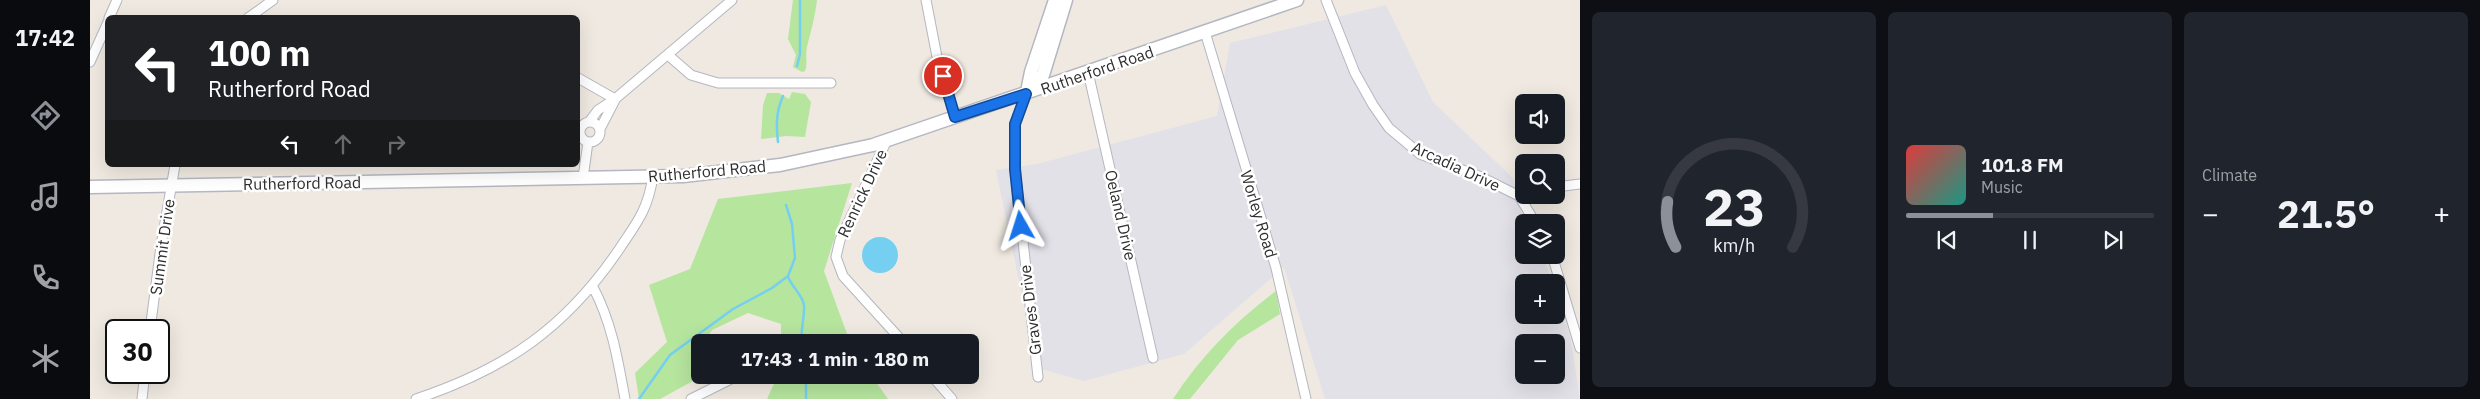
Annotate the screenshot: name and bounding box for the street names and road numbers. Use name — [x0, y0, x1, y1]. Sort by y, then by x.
street label: Rutherford Road — [1038, 41, 1156, 99]
street label: Arcadia Drive — [1409, 137, 1504, 195]
street label: Renrick Drive — [833, 145, 891, 240]
street label: Rutherford Road — [647, 156, 767, 186]
street label: Oeland Drive — [1101, 168, 1141, 262]
street label: Worley Road — [1236, 168, 1282, 260]
street label: Rutherford Road — [243, 172, 361, 194]
street label: Summit Drive — [145, 197, 179, 296]
street label: Graves Drive — [1015, 264, 1045, 356]

